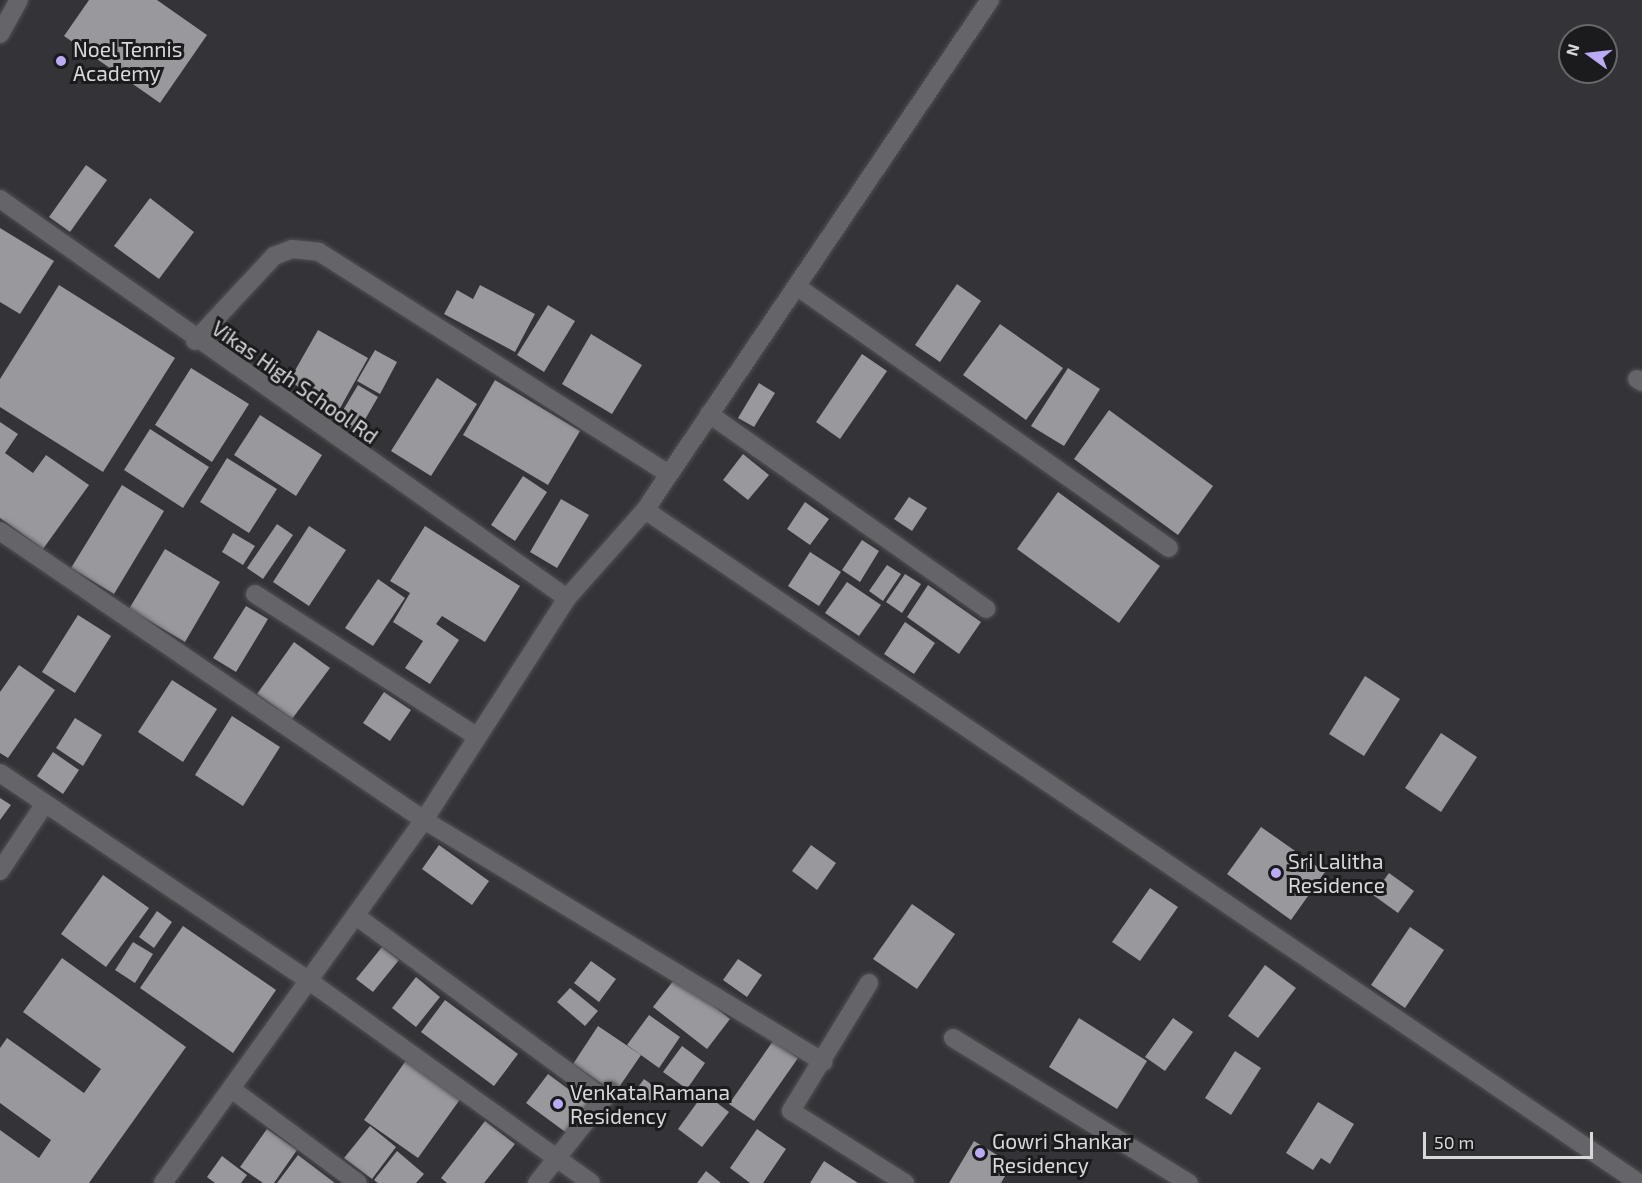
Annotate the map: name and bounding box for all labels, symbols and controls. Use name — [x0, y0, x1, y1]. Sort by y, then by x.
north arrow — [1558, 24, 1618, 84]
place label: Noel Tennis Academy — [73, 36, 183, 86]
text: N — [1561, 42, 1583, 58]
marker: Noel Tennis Academy — [54, 54, 68, 68]
street label: Vikas High School Rd — [207, 315, 383, 449]
place label: Sri Lalitha Residence — [1288, 848, 1385, 898]
marker: Sri Lalitha Residence — [1269, 866, 1283, 880]
place label: Venkata Ramana Residency — [570, 1079, 730, 1129]
marker: Venkata Ramana Residency — [551, 1097, 565, 1111]
scale bar — [1426, 1120, 1596, 1158]
place label: Gowri Shankar Residency — [992, 1128, 1131, 1178]
text: 50 m — [1434, 1131, 1474, 1153]
marker: Gowri Shankar Residency — [973, 1146, 987, 1160]

